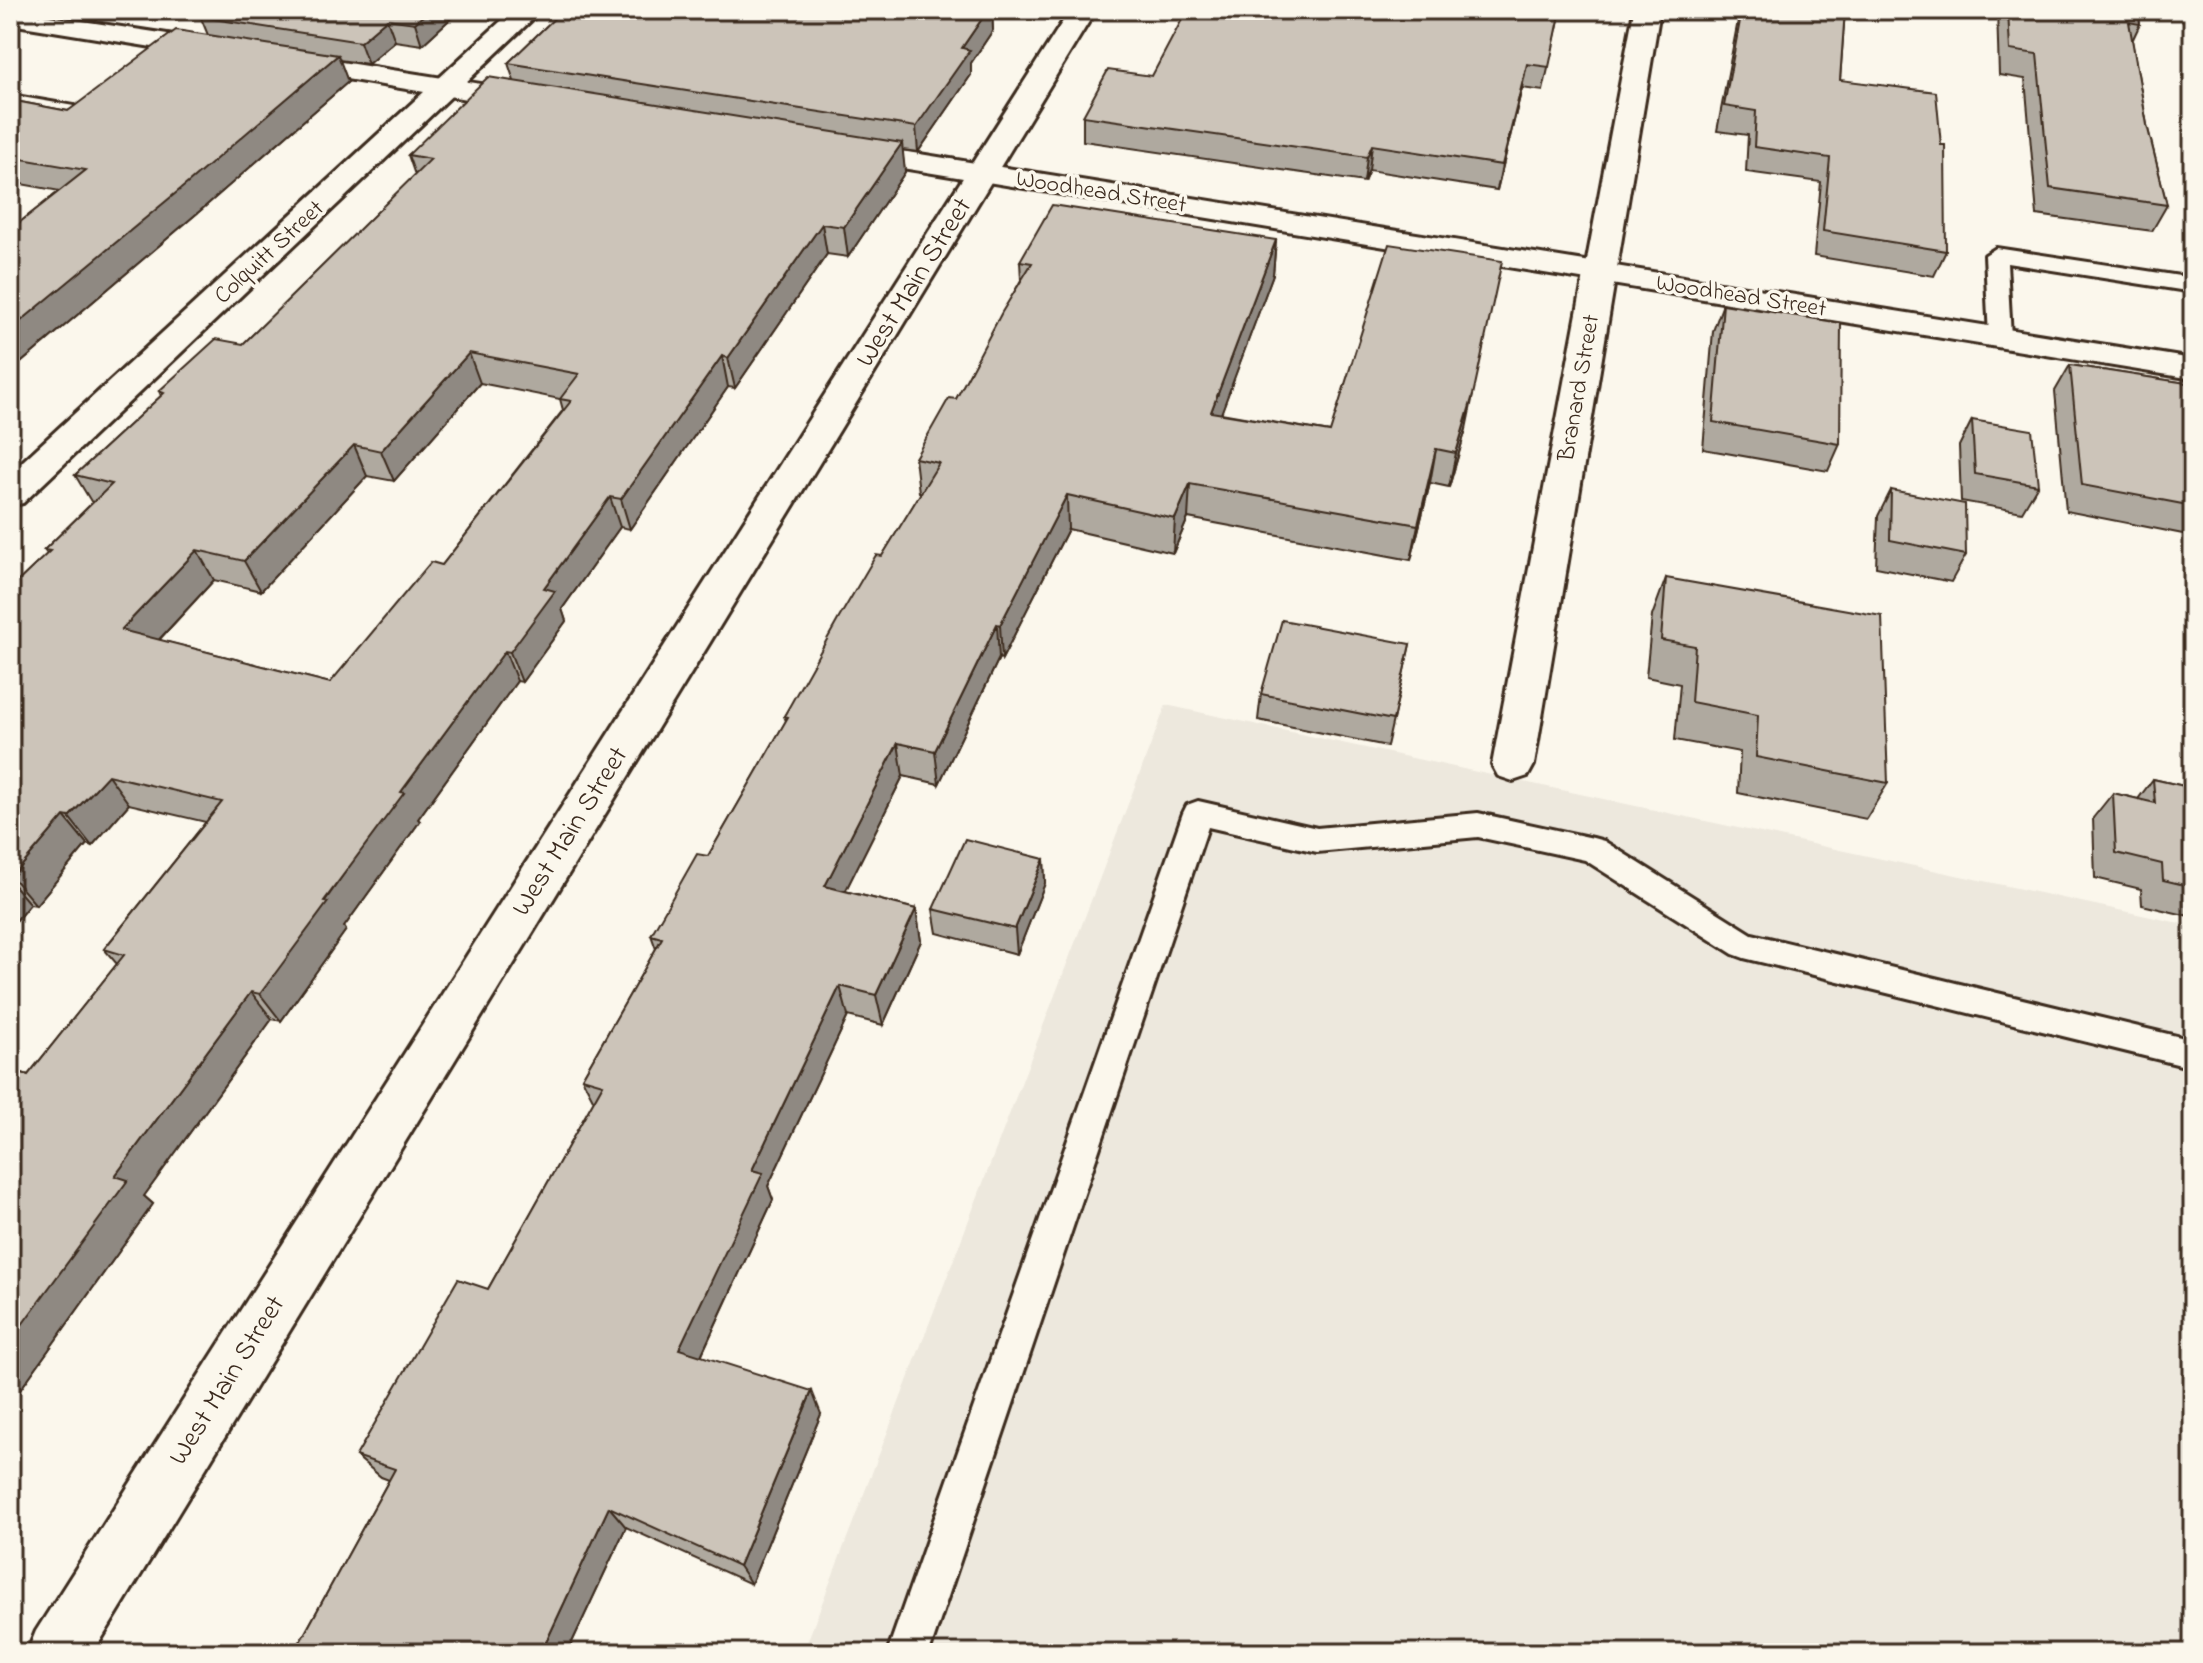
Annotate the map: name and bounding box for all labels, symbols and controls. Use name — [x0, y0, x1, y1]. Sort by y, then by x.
street label: Woodhead Street — [1013, 162, 1189, 224]
street label: West Main Street — [846, 190, 984, 376]
street label: Colquitt Street — [207, 193, 333, 313]
street label: Woodhead Street — [1653, 266, 1829, 328]
street label: Branard Street — [1550, 312, 1610, 465]
street label: West Main Street — [502, 739, 640, 925]
street label: West Main Street — [159, 1288, 297, 1474]

